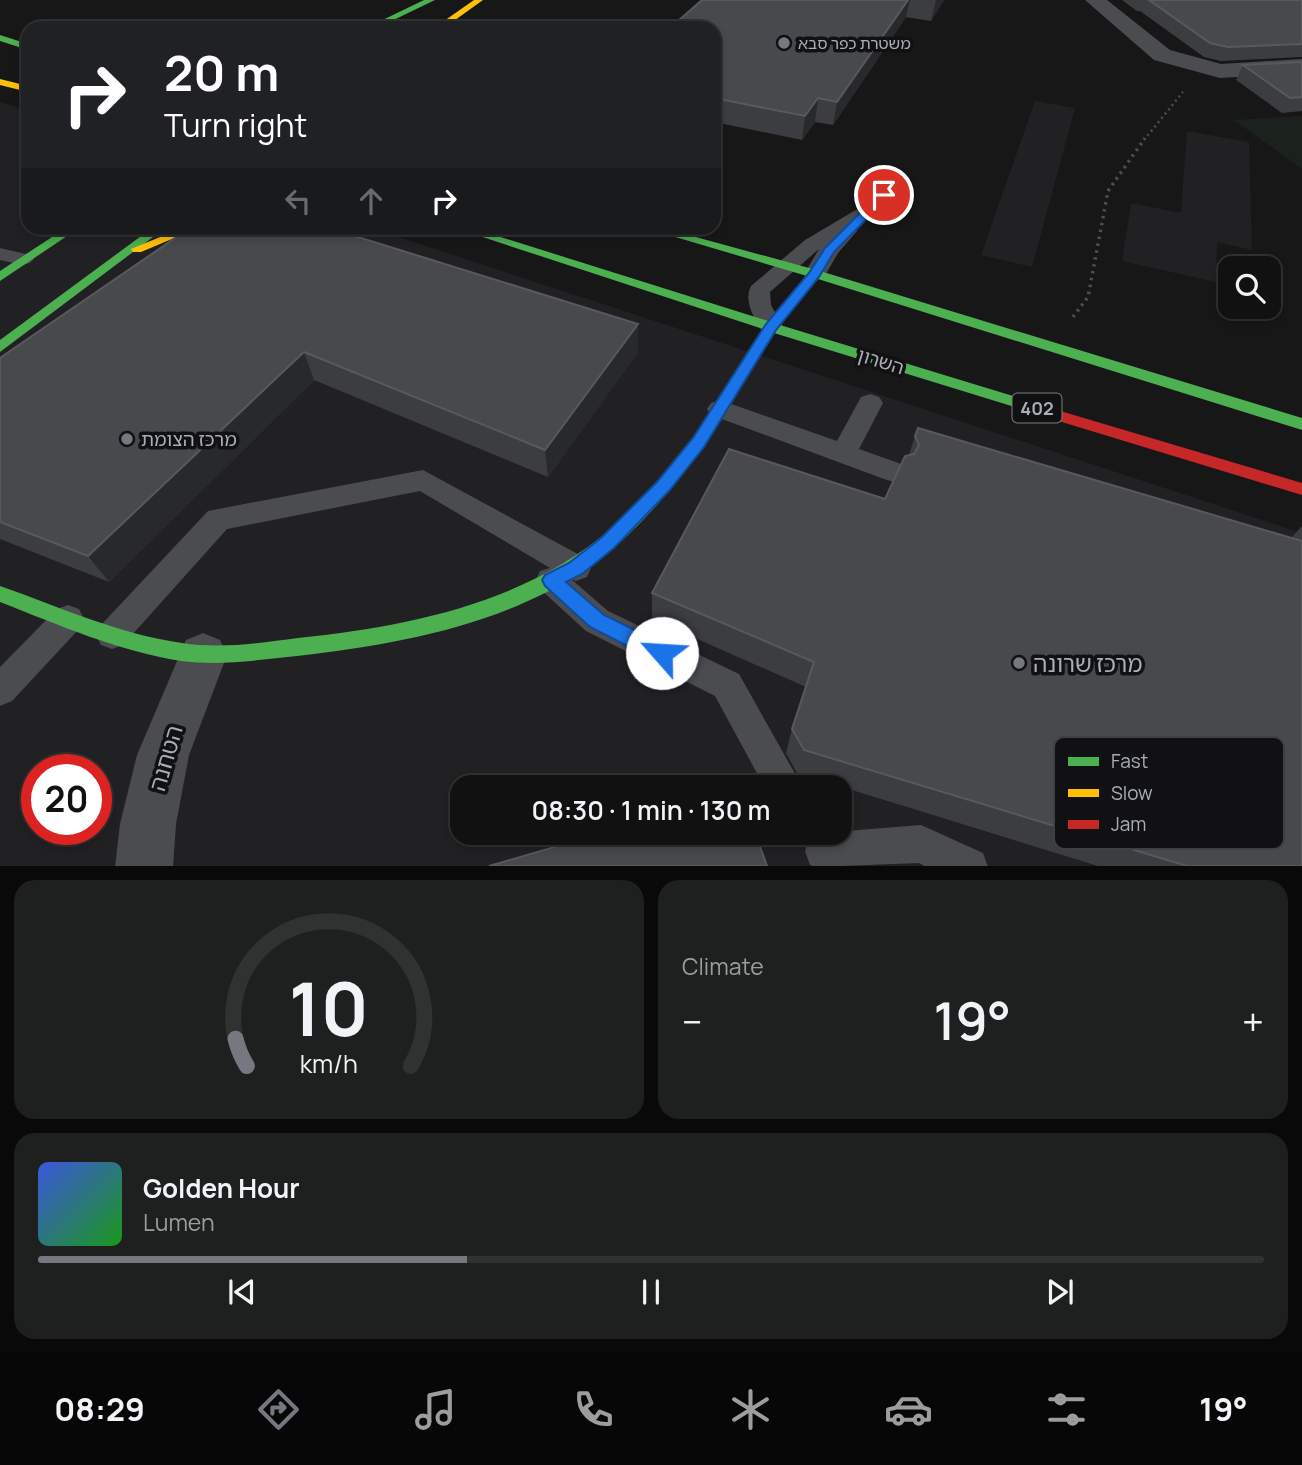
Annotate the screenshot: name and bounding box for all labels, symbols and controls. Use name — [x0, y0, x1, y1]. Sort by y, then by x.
place label: משטרת כפר סבא — [798, 32, 911, 54]
marker: משטרת כפר סבא — [776, 35, 792, 51]
text: 20 m — [164, 39, 279, 106]
icon: right — [49, 49, 140, 140]
text: Turn right — [164, 103, 307, 147]
pin — [854, 165, 914, 225]
icon: arrive — [865, 176, 903, 214]
icon: left — [279, 182, 317, 220]
icon: ahead — [352, 182, 390, 220]
icon: right — [425, 182, 463, 220]
map controls — [1218, 256, 1281, 319]
button: search — [1218, 256, 1281, 319]
street label: השרון — [854, 342, 908, 380]
road number: 402 — [1012, 394, 1062, 422]
place label: מרכז הצומת — [141, 426, 237, 452]
marker: מרכז הצומת — [119, 431, 135, 447]
position arrow — [625, 616, 699, 690]
place label: מרכז שרונה — [1033, 647, 1143, 679]
marker: מרכז שרונה — [1011, 655, 1027, 671]
street label: הטחנה — [140, 721, 190, 795]
legend — [1054, 737, 1284, 849]
text: Fast — [1111, 748, 1148, 774]
speed limit sign: 20 — [21, 754, 112, 845]
text: Slow — [1111, 780, 1153, 806]
text: 08:30 · 1 min · 130 m — [531, 792, 771, 828]
text: Jam — [1111, 811, 1146, 837]
text: Climate — [682, 950, 764, 982]
text: 10 — [289, 958, 369, 1058]
text: 19° — [933, 985, 1011, 1056]
text: − — [682, 995, 703, 1047]
text: + — [1242, 995, 1264, 1047]
text: km/h — [300, 1045, 358, 1080]
text: Golden Hour — [143, 1170, 300, 1206]
text: Lumen — [143, 1206, 215, 1238]
icon: previous — [223, 1273, 261, 1311]
icon: pause — [632, 1273, 670, 1311]
icon: next — [1041, 1273, 1079, 1311]
icon: directions — [254, 1385, 303, 1434]
icon: music — [411, 1385, 460, 1434]
icon: phone — [569, 1385, 618, 1434]
icon: climate — [726, 1385, 775, 1434]
icon: car — [884, 1385, 933, 1434]
icon: filters — [1042, 1385, 1091, 1434]
text: 08:29 — [54, 1387, 145, 1431]
text: 19° — [1199, 1387, 1248, 1431]

